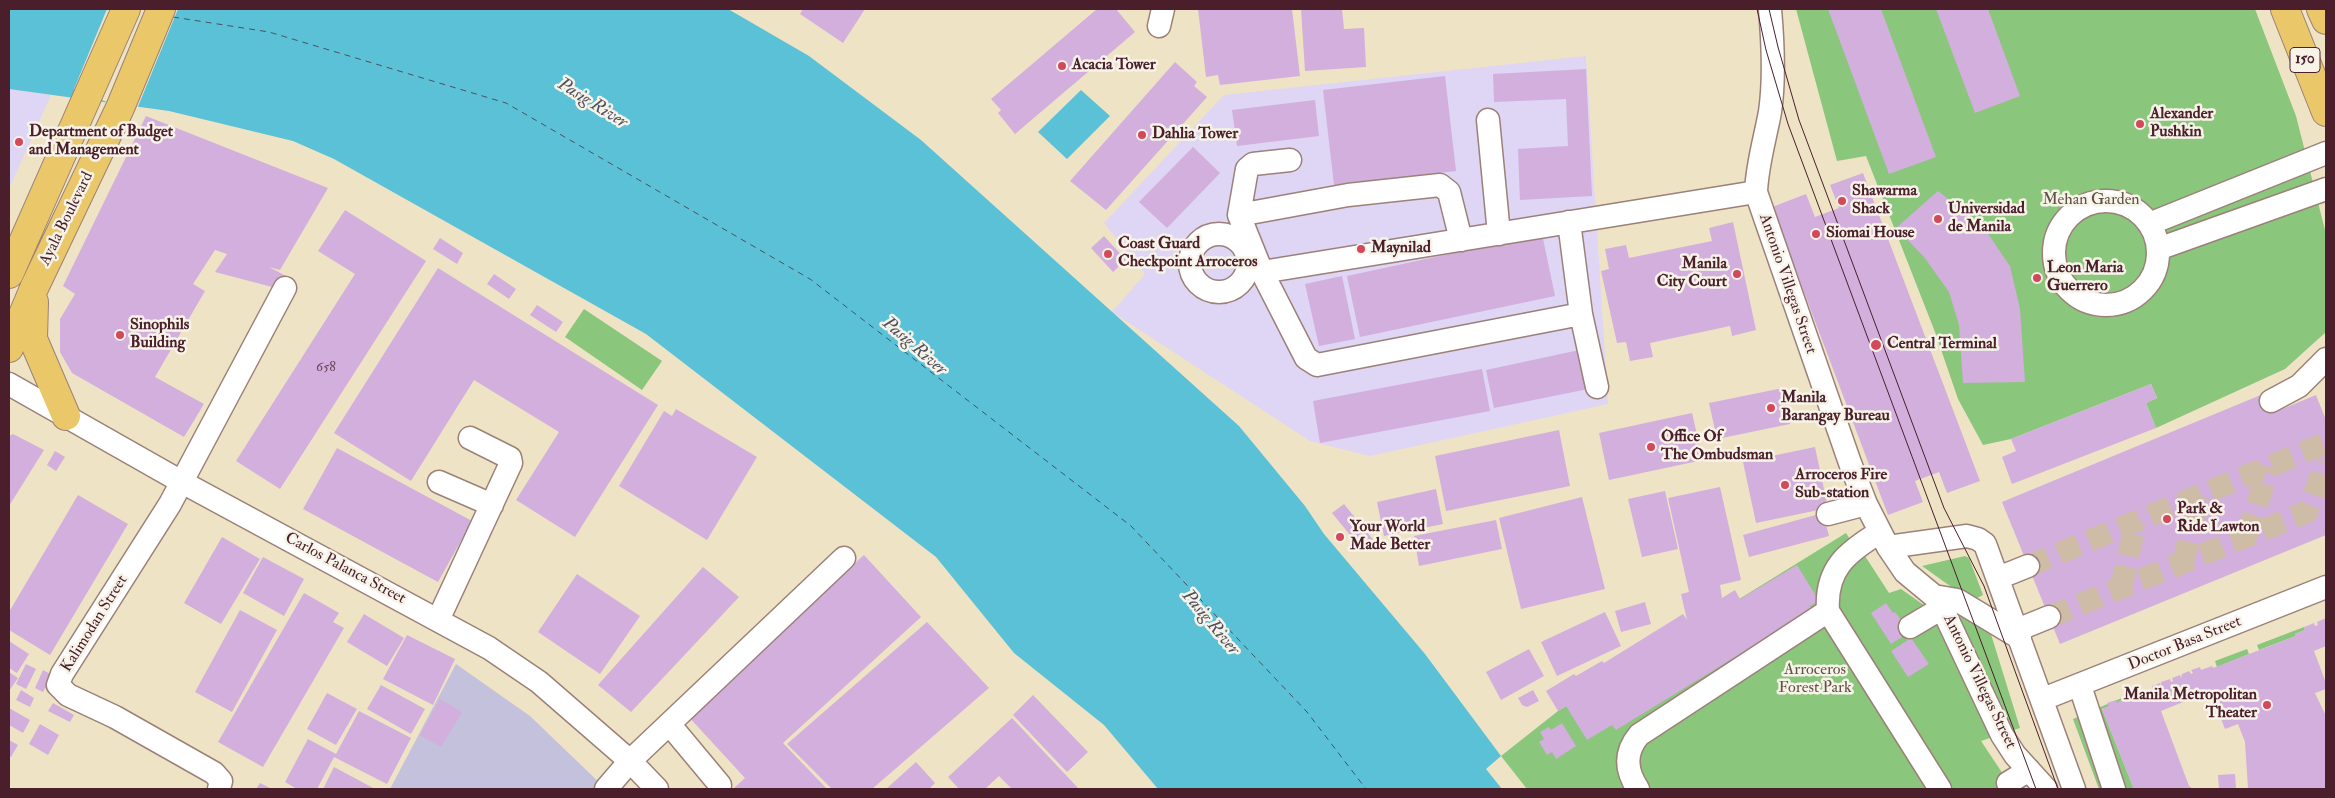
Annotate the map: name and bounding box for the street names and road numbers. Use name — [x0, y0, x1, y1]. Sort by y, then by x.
road number: 150 — [2290, 48, 2320, 72]
street label: Ayala Boulevard — [36, 169, 98, 269]
street label: Antonio Villegas Street — [1754, 211, 1820, 357]
street label: Carlos Palanca Street — [281, 529, 409, 609]
street label: Kalimodan Street — [57, 572, 133, 676]
street label: Antonio Villegas Street — [1938, 612, 2020, 752]
street label: Doctor Basa Street — [2126, 613, 2244, 675]

